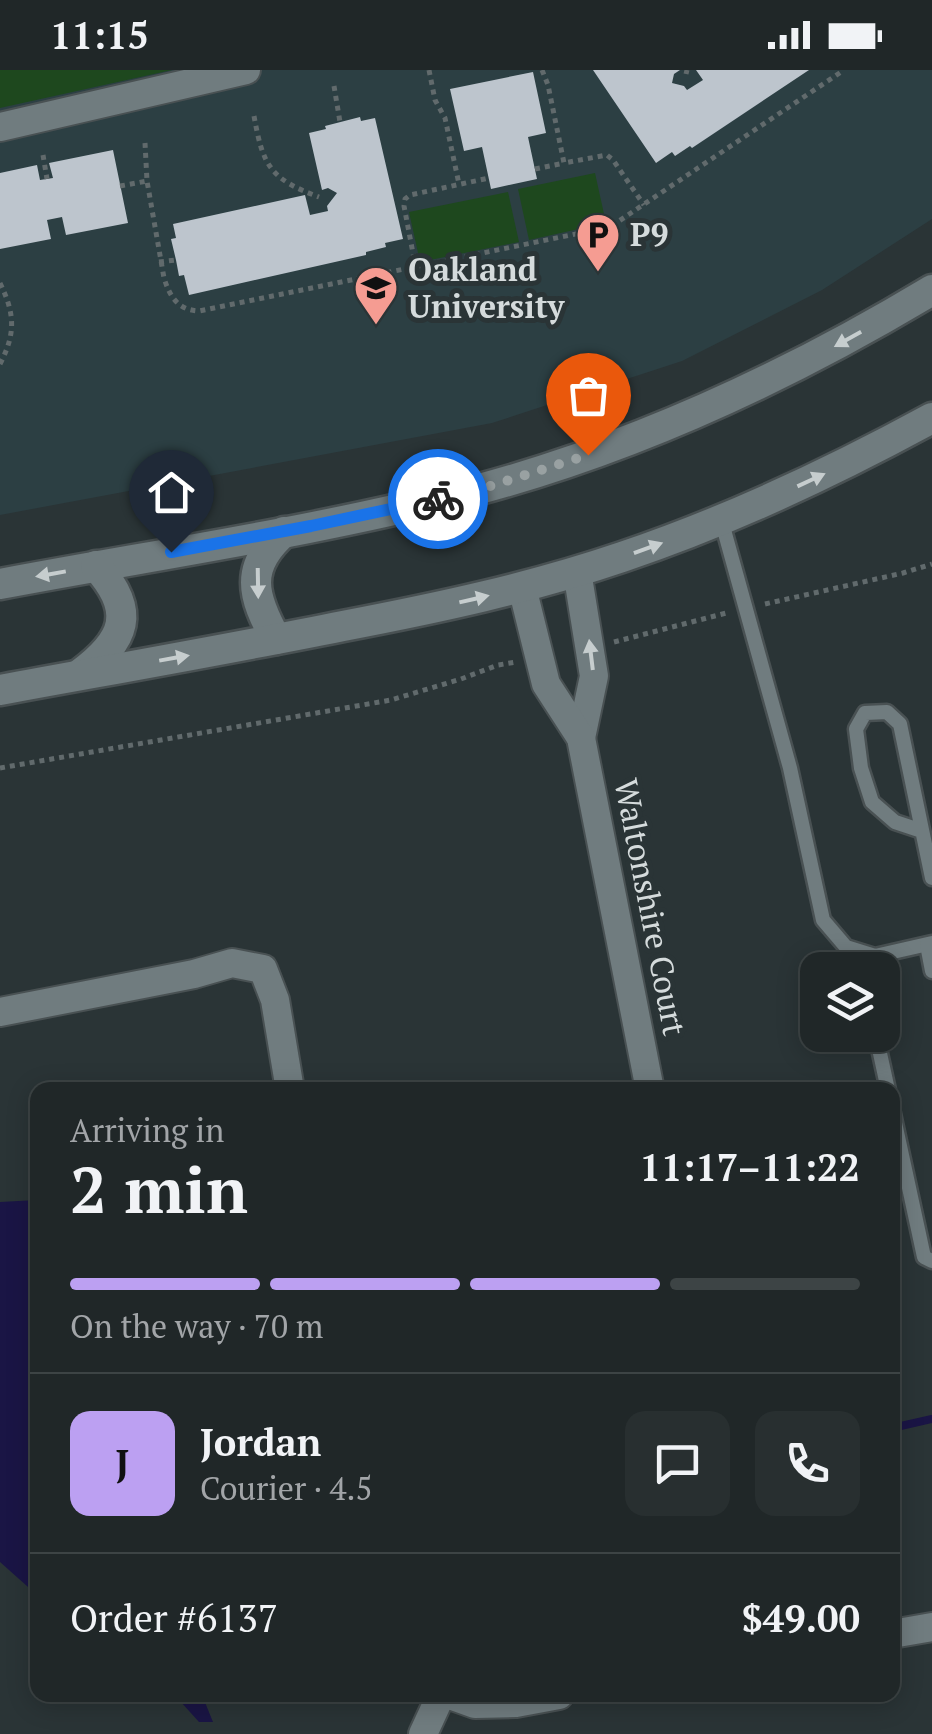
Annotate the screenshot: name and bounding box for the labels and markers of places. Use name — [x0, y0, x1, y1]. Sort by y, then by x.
parking icon: P9 — [575, 212, 621, 273]
place label: P9 — [630, 213, 669, 255]
place label: Oakland University — [408, 248, 566, 327]
school or university icon: Oakland University — [353, 265, 399, 326]
pin — [546, 353, 631, 456]
pin — [129, 450, 214, 553]

